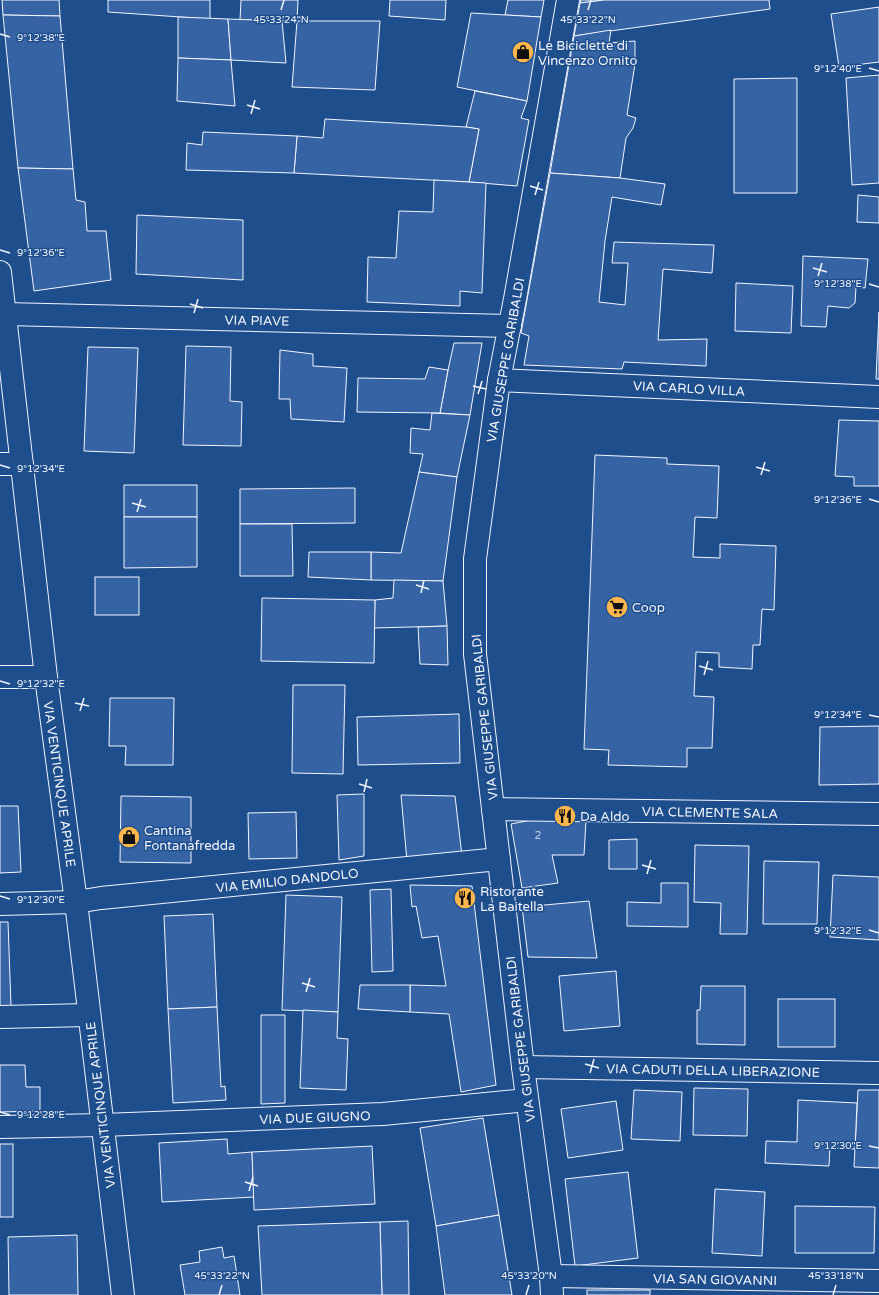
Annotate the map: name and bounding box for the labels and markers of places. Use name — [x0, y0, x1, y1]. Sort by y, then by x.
place label: Le Biciclette di Vincenzo Ornito — [538, 38, 637, 69]
shop icon: Le Biciclette di Vincenzo Ornito — [510, 39, 536, 65]
supermarket icon: Coop — [604, 594, 630, 620]
place label: Coop — [632, 600, 665, 616]
restaurant icon: Da Aldo — [552, 803, 578, 829]
place label: Da Aldo — [580, 809, 629, 825]
place label: Cantina Fontanafredda — [144, 823, 235, 854]
shop icon: Cantina Fontanafredda — [116, 824, 142, 850]
place label: Ristorante La Baitella — [480, 884, 544, 915]
restaurant icon: Ristorante La Baitella — [452, 885, 478, 911]

